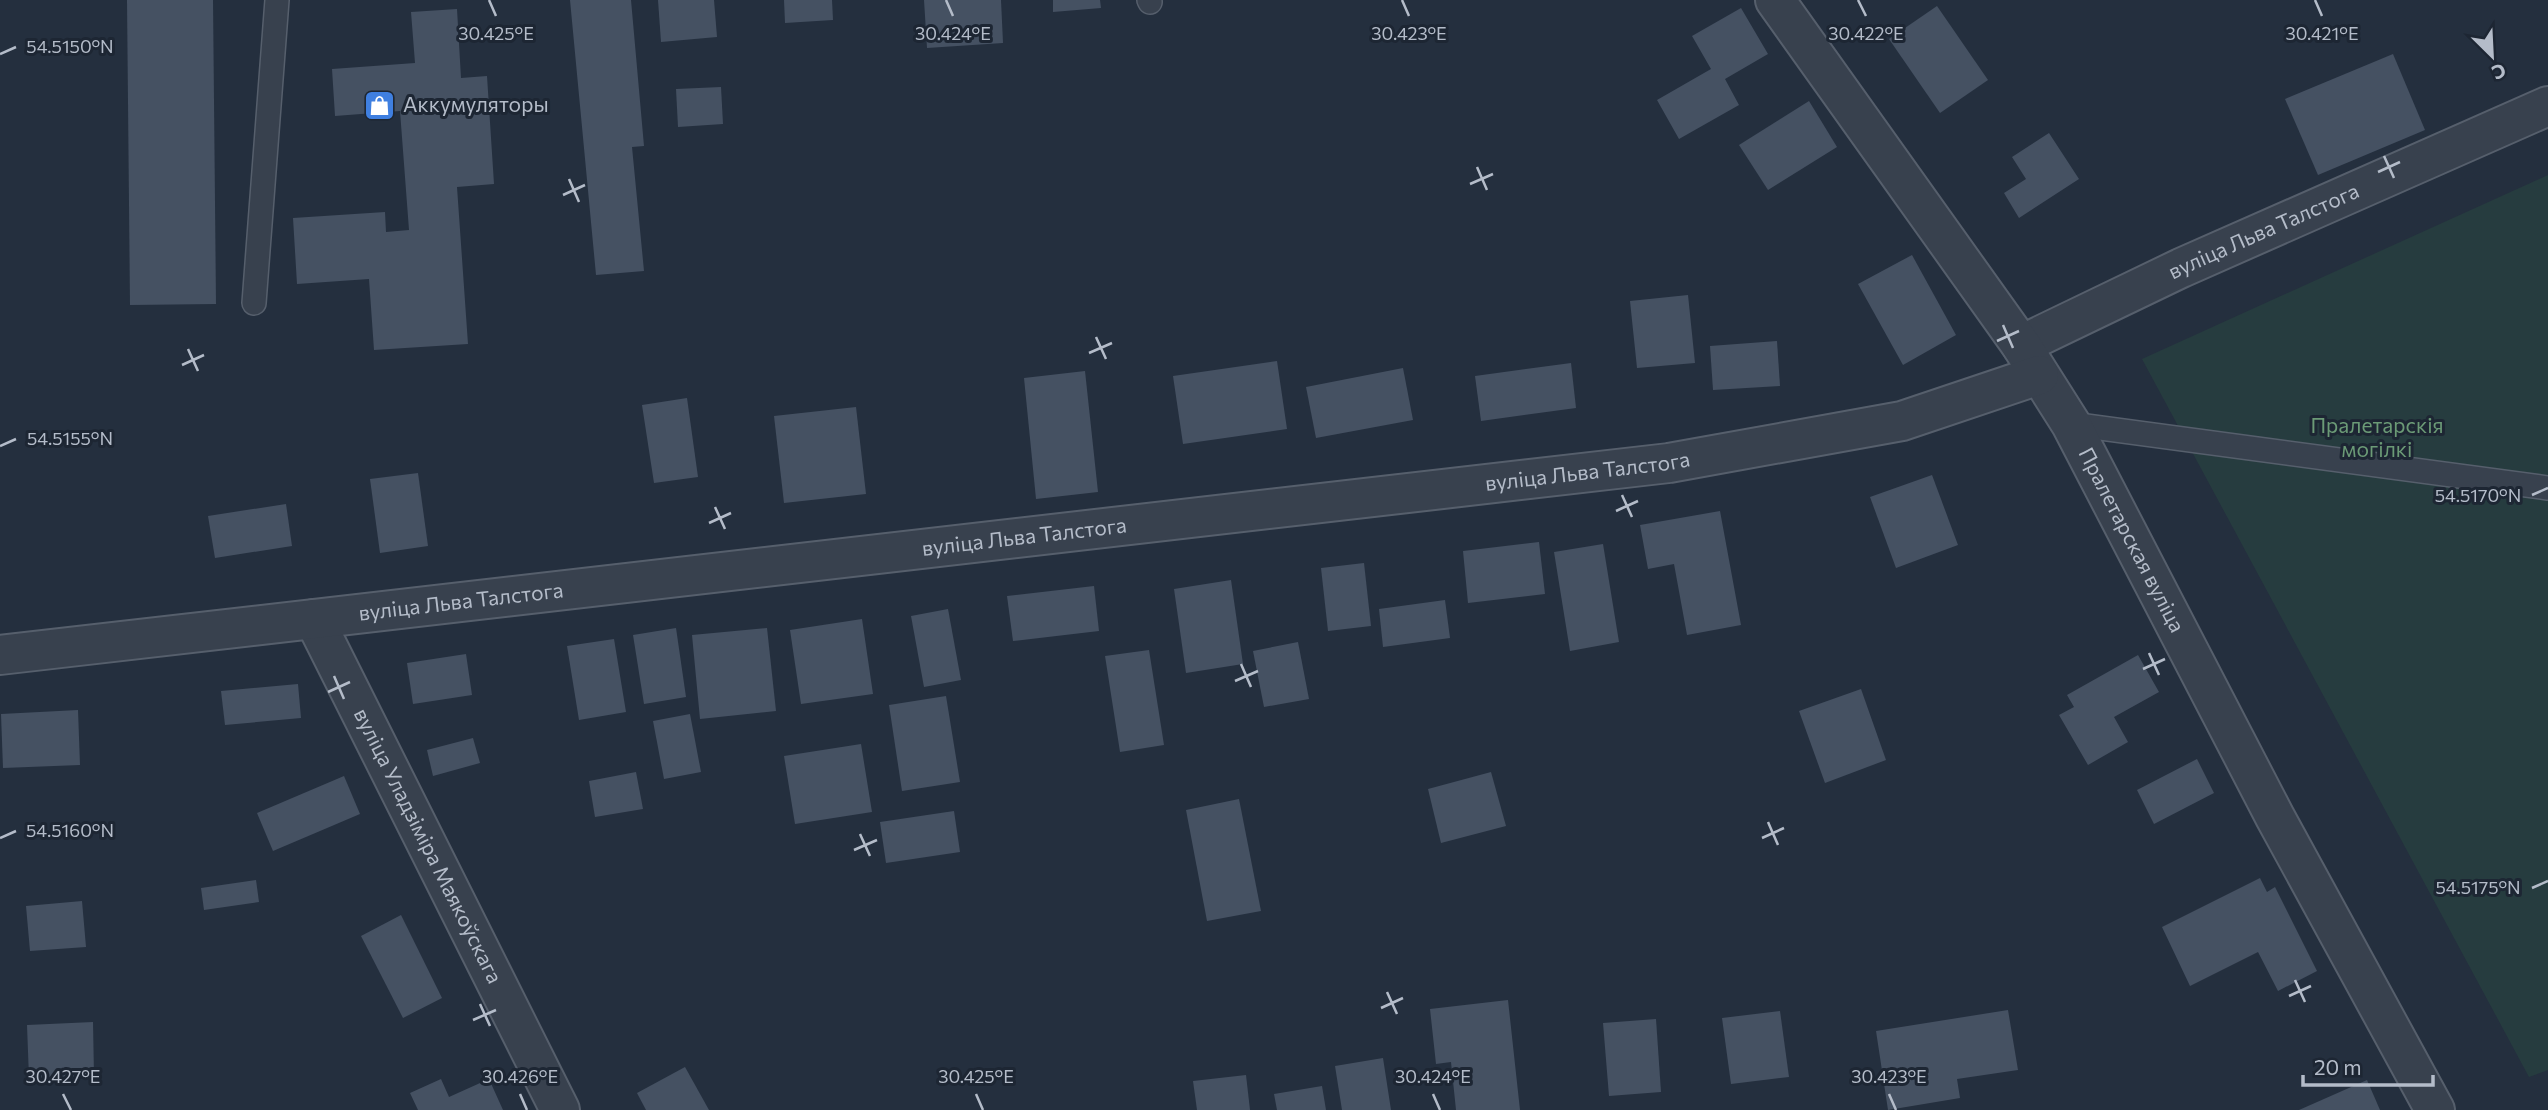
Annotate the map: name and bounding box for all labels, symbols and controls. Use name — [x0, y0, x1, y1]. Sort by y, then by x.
north arrow — [2457, 21, 2527, 91]
text: 30.425°E — [458, 22, 534, 44]
text: 30.424°E — [915, 22, 991, 44]
text: 30.423°E — [1371, 22, 1447, 44]
text: 30.422°E — [1828, 22, 1904, 44]
text: 30.421°E — [2285, 22, 2359, 44]
text: 54.5150°N — [26, 35, 114, 57]
text: С — [2489, 59, 2510, 85]
shop icon: Аккумуляторы — [363, 88, 397, 122]
place label: Аккумуляторы — [403, 91, 549, 116]
street label: вуліца Льва Талстога — [2164, 177, 2362, 283]
park label: Пралетарскія могілкі — [2310, 412, 2444, 461]
text: 54.5155°N — [27, 427, 113, 449]
street label: Пралетарская вуліца — [2074, 443, 2191, 636]
street label: вуліца Льва Талстога — [1484, 445, 1692, 495]
text: 54.5170°N — [2435, 484, 2521, 506]
street label: вуліца Льва Талстога — [920, 511, 1128, 560]
street label: вуліца Льва Талстога — [357, 576, 565, 625]
street label: вуліца Уладзіміра Маякоўскага — [350, 704, 508, 987]
text: 54.5160°N — [26, 819, 114, 841]
text: 54.5175°N — [2435, 876, 2521, 898]
scale bar — [2303, 1044, 2432, 1088]
text: 20 m — [2314, 1054, 2362, 1079]
text: 30.427°E — [26, 1065, 100, 1087]
text: 30.426°E — [482, 1065, 558, 1087]
text: 30.425°E — [938, 1065, 1014, 1087]
text: 30.424°E — [1395, 1065, 1471, 1087]
text: 30.423°E — [1851, 1065, 1927, 1087]

